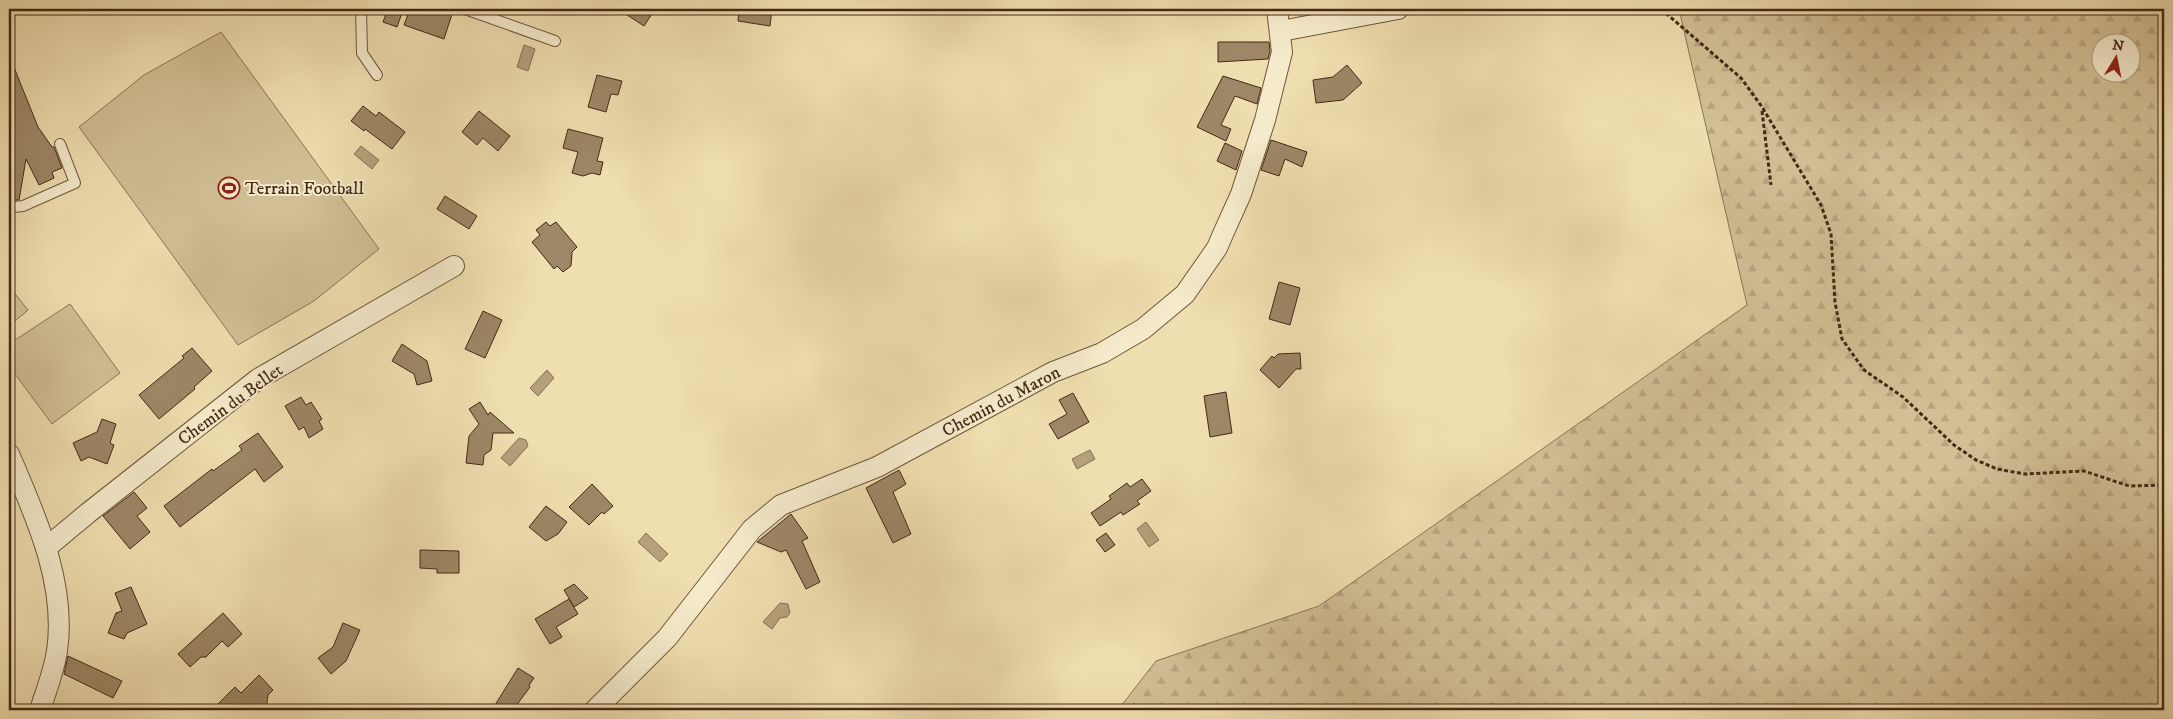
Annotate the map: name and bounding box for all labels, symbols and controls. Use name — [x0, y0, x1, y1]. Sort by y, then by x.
north arrow — [2090, 32, 2140, 82]
text: N — [2111, 36, 2126, 56]
sports icon: Terrain Football — [217, 176, 241, 200]
place label: Terrain Football — [245, 178, 364, 200]
street label: Chemin du Bellet — [174, 359, 288, 450]
street label: Chemin du Maron — [939, 361, 1065, 442]

